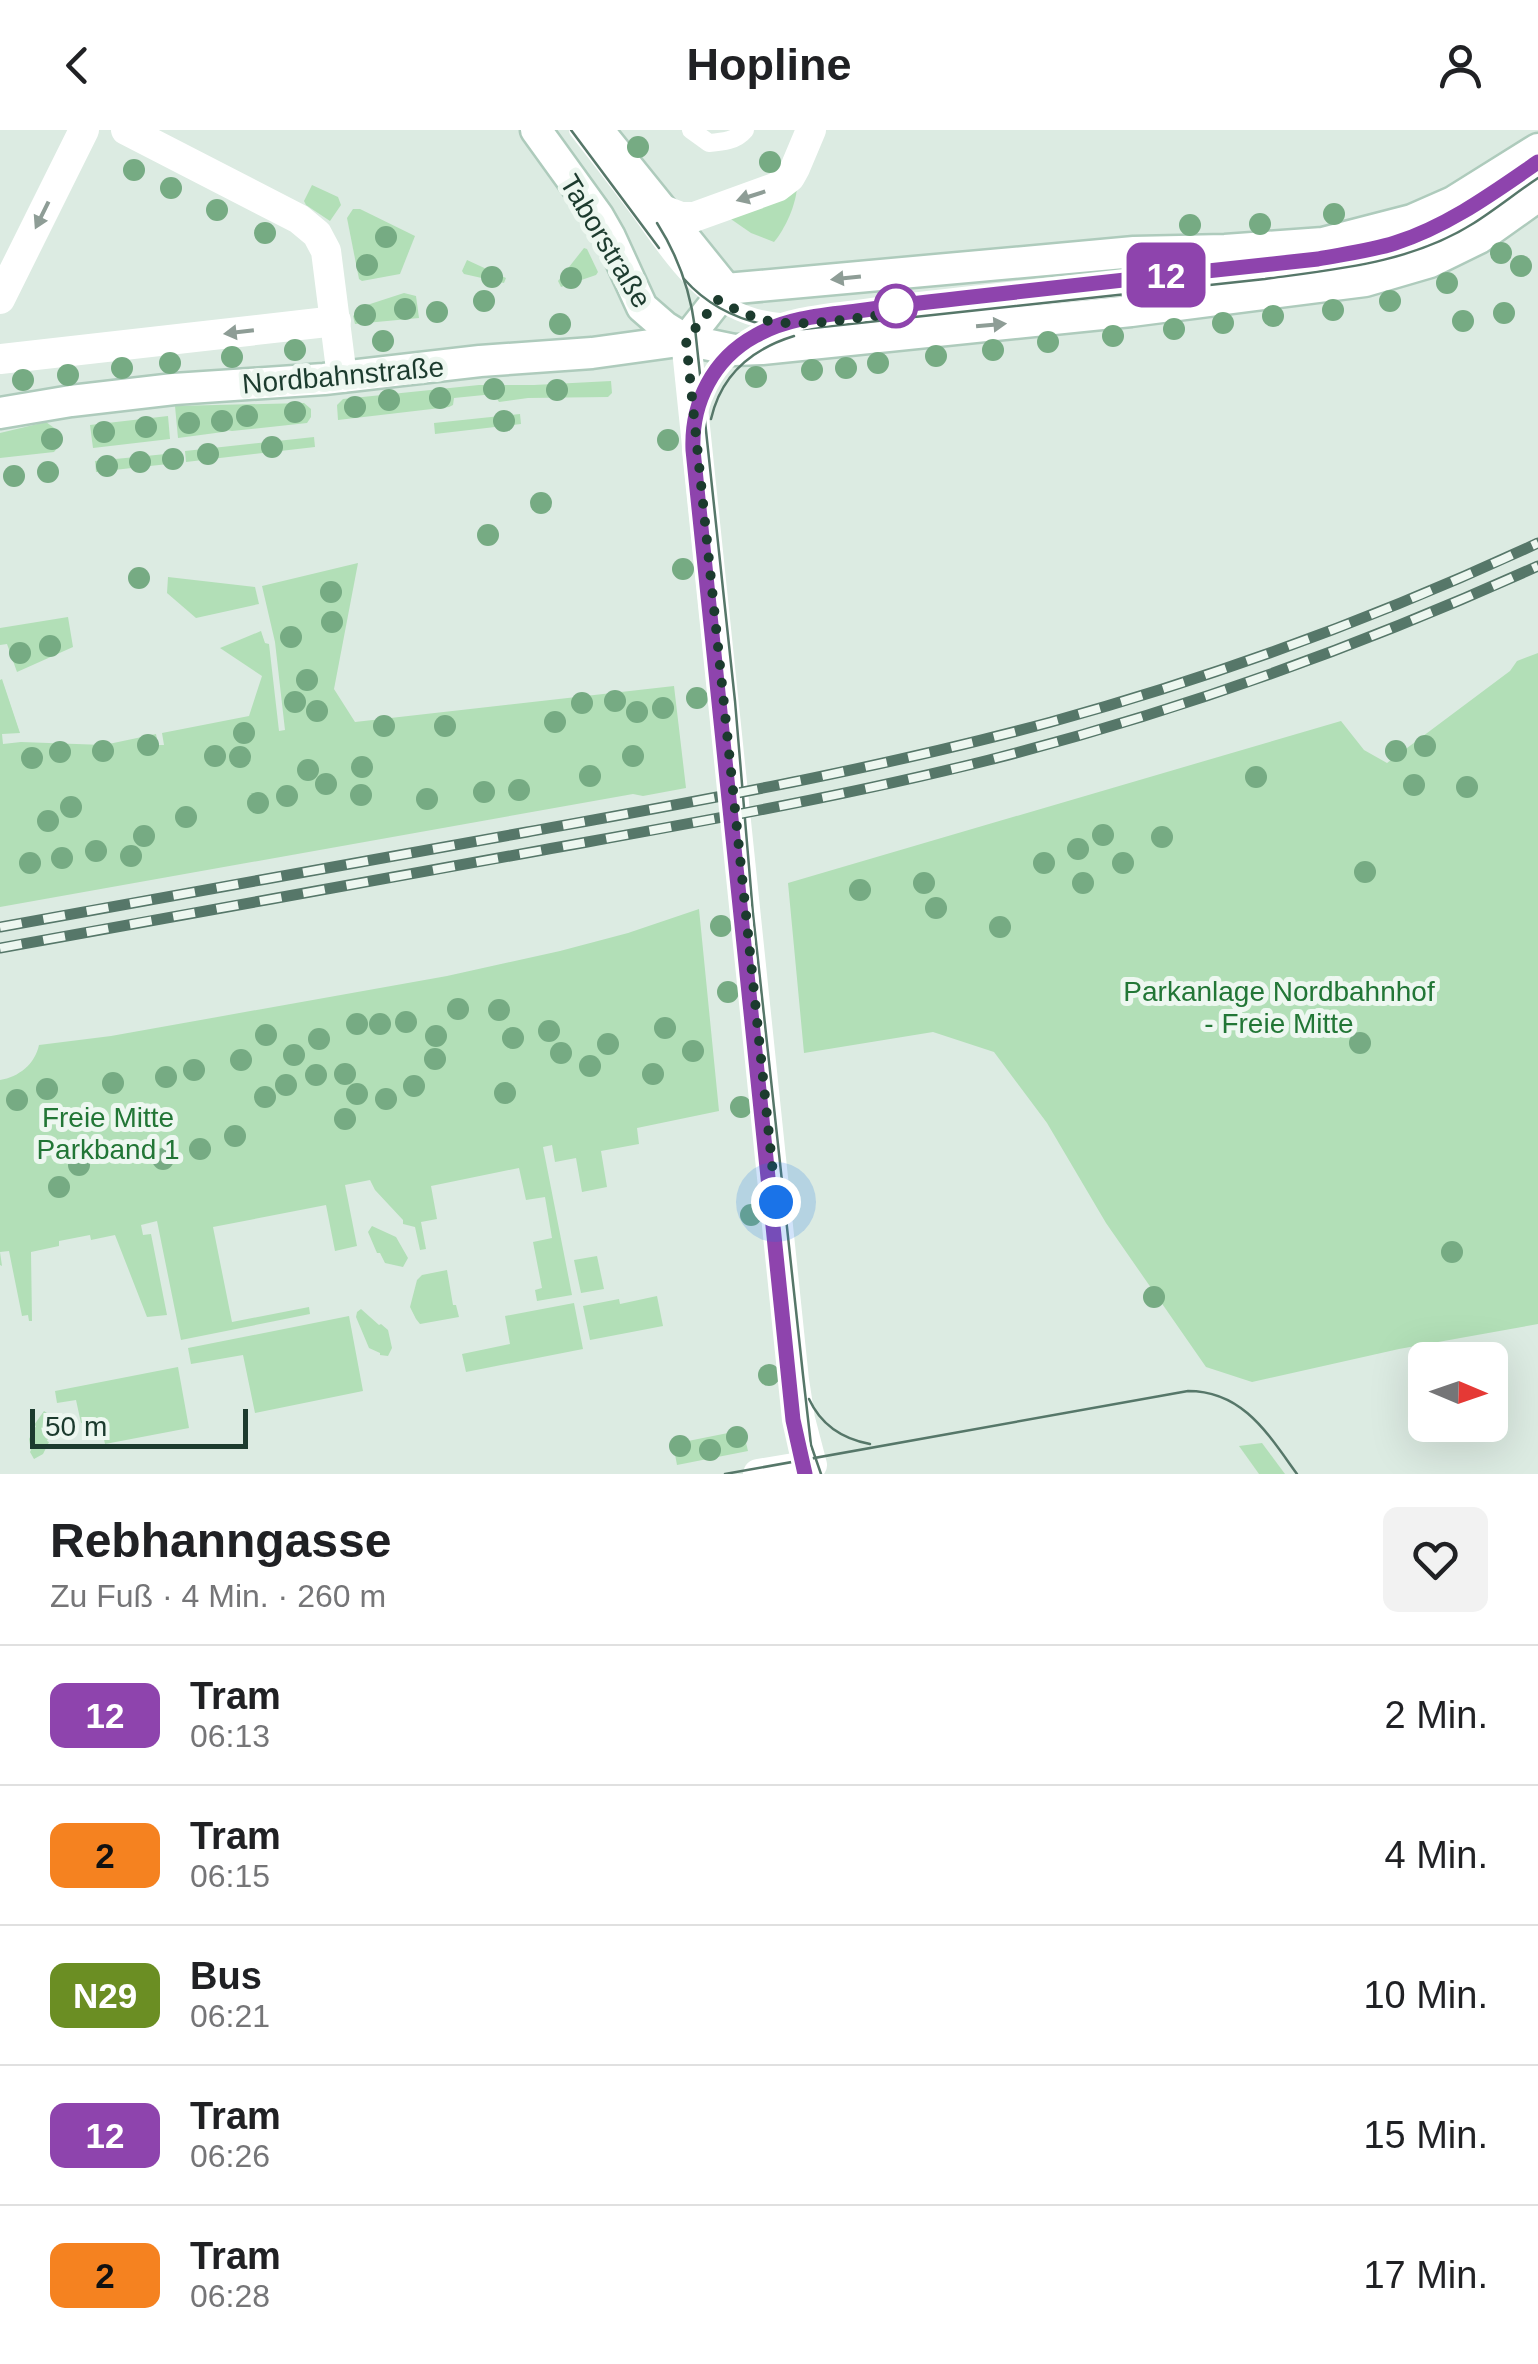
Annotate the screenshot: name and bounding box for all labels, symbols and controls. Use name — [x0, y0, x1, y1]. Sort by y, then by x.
icon: back — [50, 38, 105, 93]
icon: person — [1433, 38, 1488, 93]
text: Hopline — [687, 39, 852, 90]
street label: Taborstraße — [554, 169, 657, 313]
one-way arrow — [735, 189, 765, 204]
one-way arrow — [34, 200, 51, 229]
line badge: 12 — [1121, 242, 1211, 308]
text: 12 — [1147, 256, 1185, 295]
one-way arrow — [829, 271, 861, 287]
unlabelled marker — [875, 285, 917, 327]
one-way arrow — [976, 317, 1008, 333]
one-way arrow — [223, 324, 254, 340]
street label: Nordbahnstraße — [241, 351, 445, 400]
park label: Parkanlage Nordbahnhof - Freie Mitte — [1123, 976, 1435, 1039]
park label: Freie Mitte Parkband 1 — [36, 1102, 180, 1165]
your location — [751, 1177, 801, 1227]
north arrow — [1408, 1342, 1508, 1442]
map controls — [1408, 1342, 1508, 1442]
scale bar — [30, 1404, 248, 1448]
text: 50 m — [45, 1411, 107, 1442]
button: heart — [1383, 1507, 1488, 1612]
text: Rebhanngasse — [50, 1514, 391, 1567]
text: Zu Fuß · 4 Min. · 260 m — [50, 1578, 386, 1614]
text: Tram — [190, 1675, 281, 1717]
text: 2 Min. — [1385, 1694, 1488, 1736]
text: 12 — [86, 1696, 124, 1735]
text: 06:13 — [190, 1718, 270, 1754]
text: Tram — [190, 1815, 281, 1857]
text: 4 Min. — [1385, 1834, 1488, 1876]
text: 2 — [95, 1836, 115, 1875]
text: 06:15 — [190, 1858, 270, 1894]
text: Bus — [190, 1955, 262, 1997]
text: 10 Min. — [1363, 1974, 1488, 2016]
text: N29 — [73, 1976, 137, 2015]
text: 06:21 — [190, 1998, 270, 2034]
text: Tram — [190, 2095, 281, 2137]
text: 15 Min. — [1363, 2114, 1488, 2156]
text: 12 — [86, 2116, 124, 2155]
text: 06:26 — [190, 2138, 270, 2174]
text: Tram — [190, 2235, 281, 2277]
text: 17 Min. — [1363, 2254, 1488, 2296]
text: 2 — [95, 2256, 115, 2295]
text: 06:28 — [190, 2278, 270, 2314]

